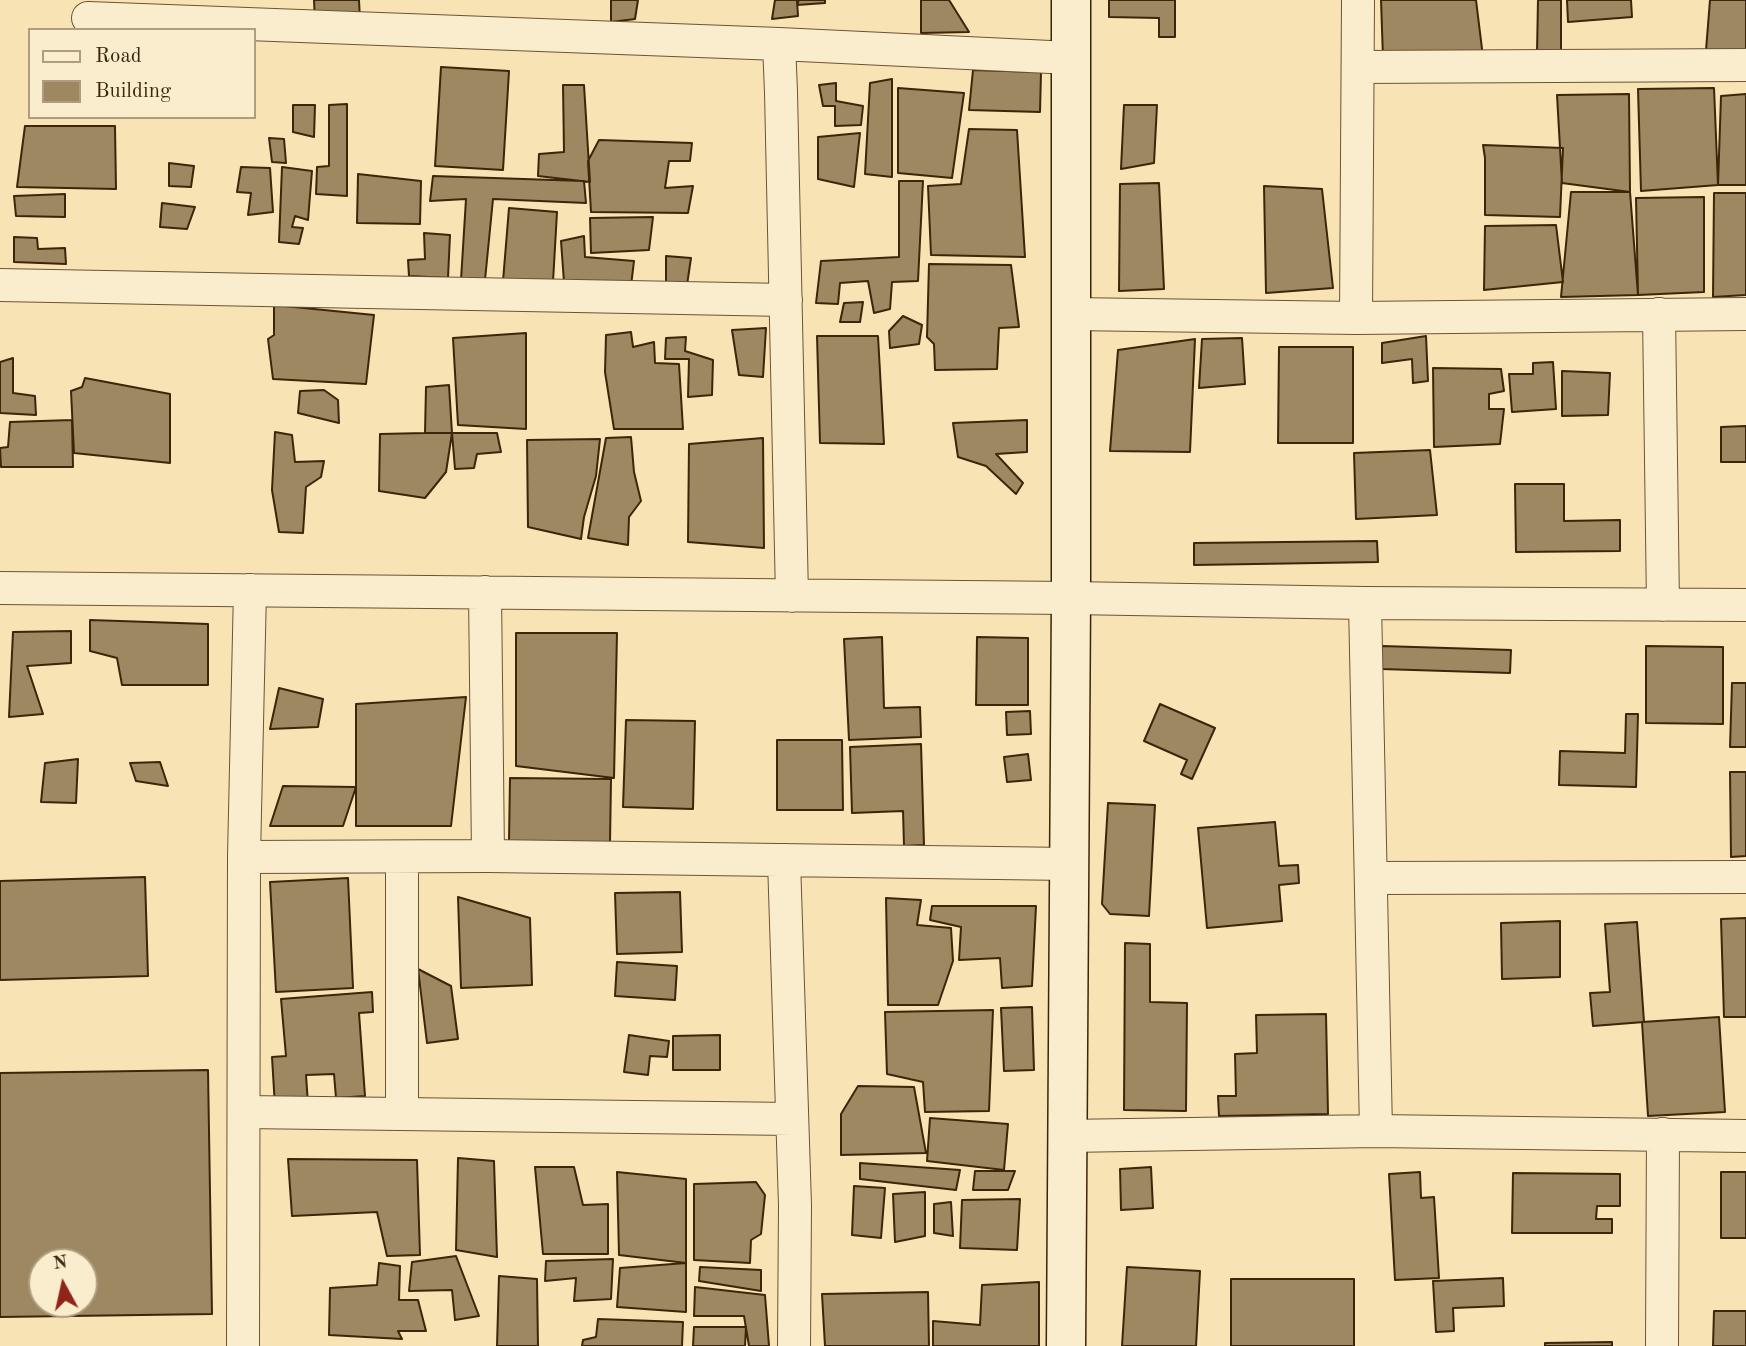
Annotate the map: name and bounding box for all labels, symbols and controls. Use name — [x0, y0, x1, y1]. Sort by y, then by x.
legend — [28, 28, 256, 119]
text: Road — [95, 46, 142, 67]
text: Building — [95, 81, 171, 102]
north arrow — [28, 1248, 98, 1318]
text: N — [52, 1253, 69, 1274]

